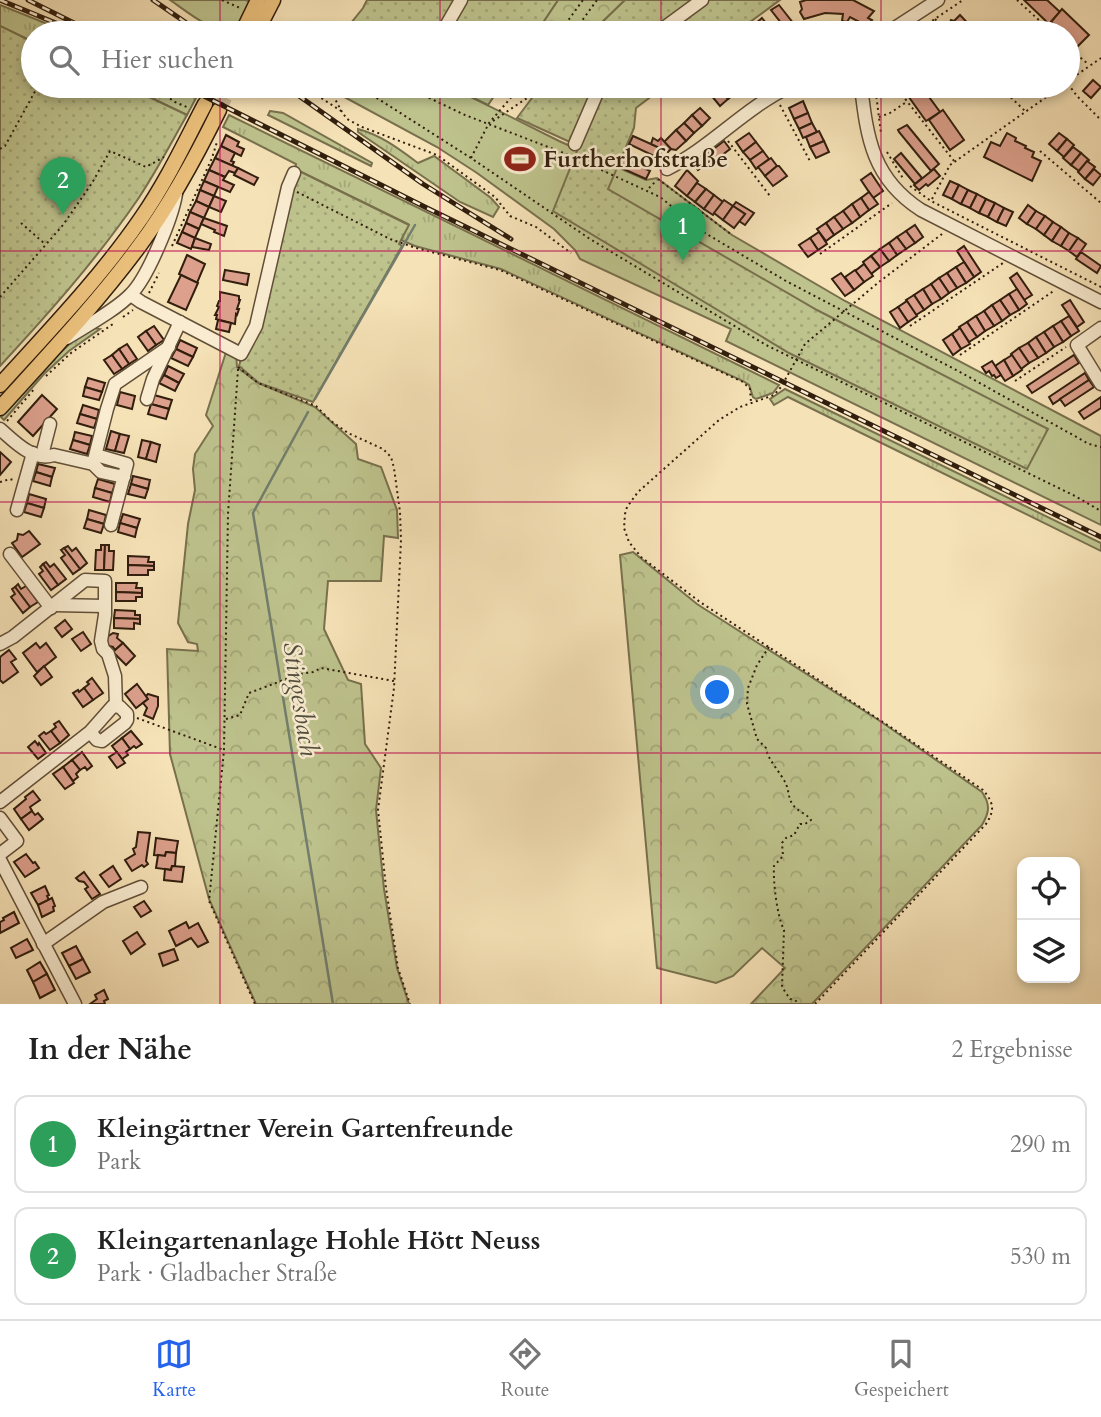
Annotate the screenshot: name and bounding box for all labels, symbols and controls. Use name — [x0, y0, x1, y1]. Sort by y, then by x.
search box — [21, 21, 1080, 98]
icon: search — [45, 41, 83, 79]
text: Hier suchen — [101, 42, 234, 77]
sports icon: Furtherhofstraße — [503, 142, 537, 176]
place label: Furtherhofstraße — [543, 143, 728, 176]
pin: 2 — [40, 157, 86, 215]
pin: 1 — [660, 203, 706, 261]
water label: Stingesbach — [274, 640, 327, 759]
your location — [700, 675, 734, 709]
map controls — [1017, 857, 1080, 983]
button: locate — [1017, 857, 1080, 920]
button: layers — [1017, 920, 1080, 983]
text: In der Nähe — [28, 1029, 192, 1070]
text: 2 Ergebnisse — [951, 1034, 1073, 1065]
text: Kleingärtner Verein Gartenfreunde — [97, 1111, 514, 1146]
text: 1 — [47, 1129, 59, 1160]
text: 290 m — [1010, 1129, 1071, 1160]
text: Park — [97, 1146, 141, 1177]
text: Kleingartenanlage Hohle Hött Neuss — [97, 1223, 540, 1258]
text: 2 — [47, 1241, 59, 1272]
text: 530 m — [1010, 1241, 1071, 1272]
text: Park · Gladbacher Straße — [97, 1258, 337, 1289]
tab: Karte — [152, 1335, 196, 1403]
tab: Route — [501, 1335, 549, 1403]
tab: Gespeichert — [854, 1335, 949, 1403]

